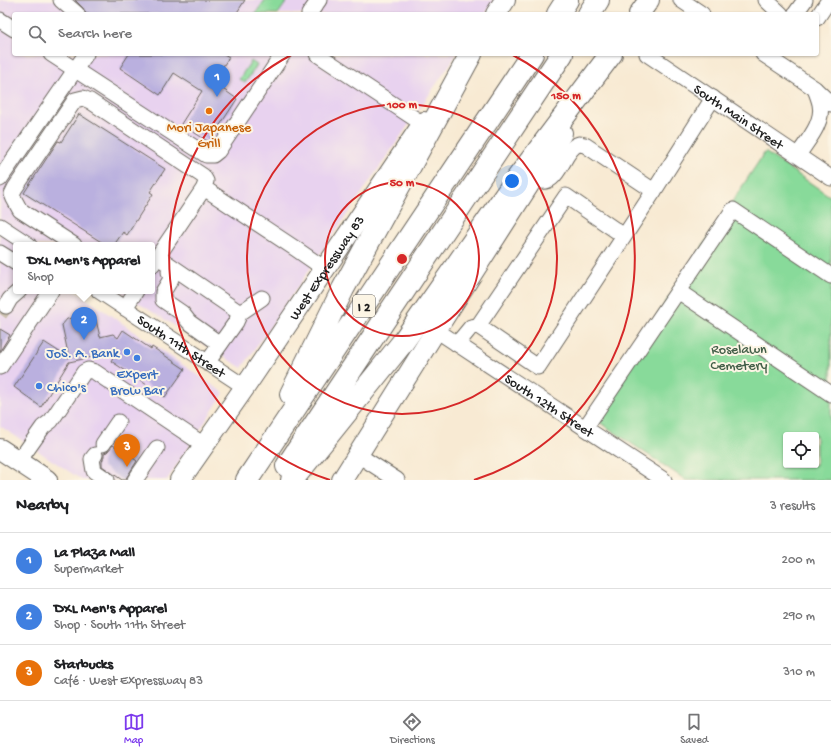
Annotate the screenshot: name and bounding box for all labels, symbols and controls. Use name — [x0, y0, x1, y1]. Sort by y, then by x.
search box — [12, 12, 819, 56]
icon: search — [26, 23, 48, 45]
text: Search here — [58, 25, 132, 43]
pin: 1 — [204, 64, 230, 97]
street label: South Main Street — [689, 82, 787, 155]
text: 150 m — [550, 90, 581, 104]
text: 100 m — [386, 99, 417, 113]
marker: Mori Japanese Grill — [204, 106, 214, 116]
place label: Mori Japanese Grill — [167, 120, 252, 153]
your location — [502, 171, 522, 191]
text: 50 m — [390, 177, 415, 191]
street label: West Expressway 83 — [287, 213, 369, 324]
popup — [13, 242, 155, 294]
text: DXL Men's Apparel — [27, 252, 141, 270]
centre of rings — [395, 252, 409, 266]
text: Shop — [27, 270, 54, 285]
road number: I 2 — [353, 295, 375, 317]
pin: 2 — [71, 307, 97, 340]
street label: South 11th Street — [133, 312, 229, 383]
park label: Roselawn Cemetery — [711, 342, 767, 375]
place label: JoS. A. Bank — [46, 346, 121, 363]
marker: JoS. A. Bank — [122, 347, 132, 357]
marker: Expert Brow Bar — [132, 353, 142, 363]
place label: Expert Brow Bar — [109, 367, 165, 400]
street label: South 12th Street — [500, 371, 597, 443]
place label: Chico's — [47, 380, 87, 397]
marker: Chico's — [34, 381, 44, 391]
map controls — [783, 432, 819, 468]
button: locate — [783, 432, 819, 468]
pin: 3 — [114, 434, 140, 467]
text: Nearby — [16, 496, 69, 516]
text: 3 results — [770, 499, 815, 514]
text: La Plaza Mall — [54, 544, 135, 562]
text: 1 — [26, 553, 32, 568]
text: 200 m — [782, 553, 815, 568]
text: Supermarket — [54, 562, 123, 577]
text: DXL Men's Apparel — [54, 600, 167, 618]
text: 2 — [26, 609, 32, 624]
text: 290 m — [782, 609, 815, 624]
text: Shop · South 11th Street — [54, 618, 185, 633]
text: Starbucks — [54, 656, 113, 674]
text: 3 — [26, 665, 32, 680]
text: 310 m — [783, 665, 815, 680]
text: Café · West Expressway 83 — [54, 674, 203, 689]
tab: Map — [123, 711, 145, 747]
tab: Directions — [390, 711, 435, 747]
tab: Saved — [680, 711, 708, 747]

